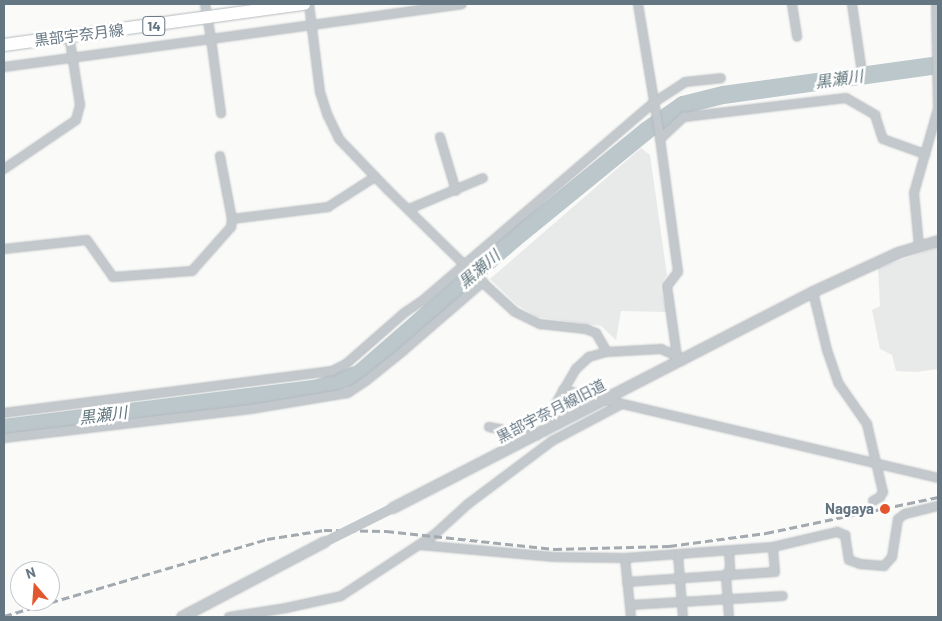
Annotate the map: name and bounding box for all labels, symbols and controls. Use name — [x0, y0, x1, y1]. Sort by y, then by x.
road number: 14 — [142, 15, 166, 38]
street label: 黒部宇奈月線 — [33, 21, 125, 49]
water label: 黒瀬川 — [814, 66, 864, 92]
water label: 黒瀬川 — [455, 246, 503, 292]
street label: 黒部宇奈月線旧道 — [493, 376, 609, 446]
water label: 黒瀬川 — [78, 403, 128, 427]
place label: Nagaya — [825, 500, 874, 518]
marker: Nagaya — [878, 502, 892, 516]
north arrow — [10, 561, 60, 611]
text: N — [23, 563, 38, 582]

